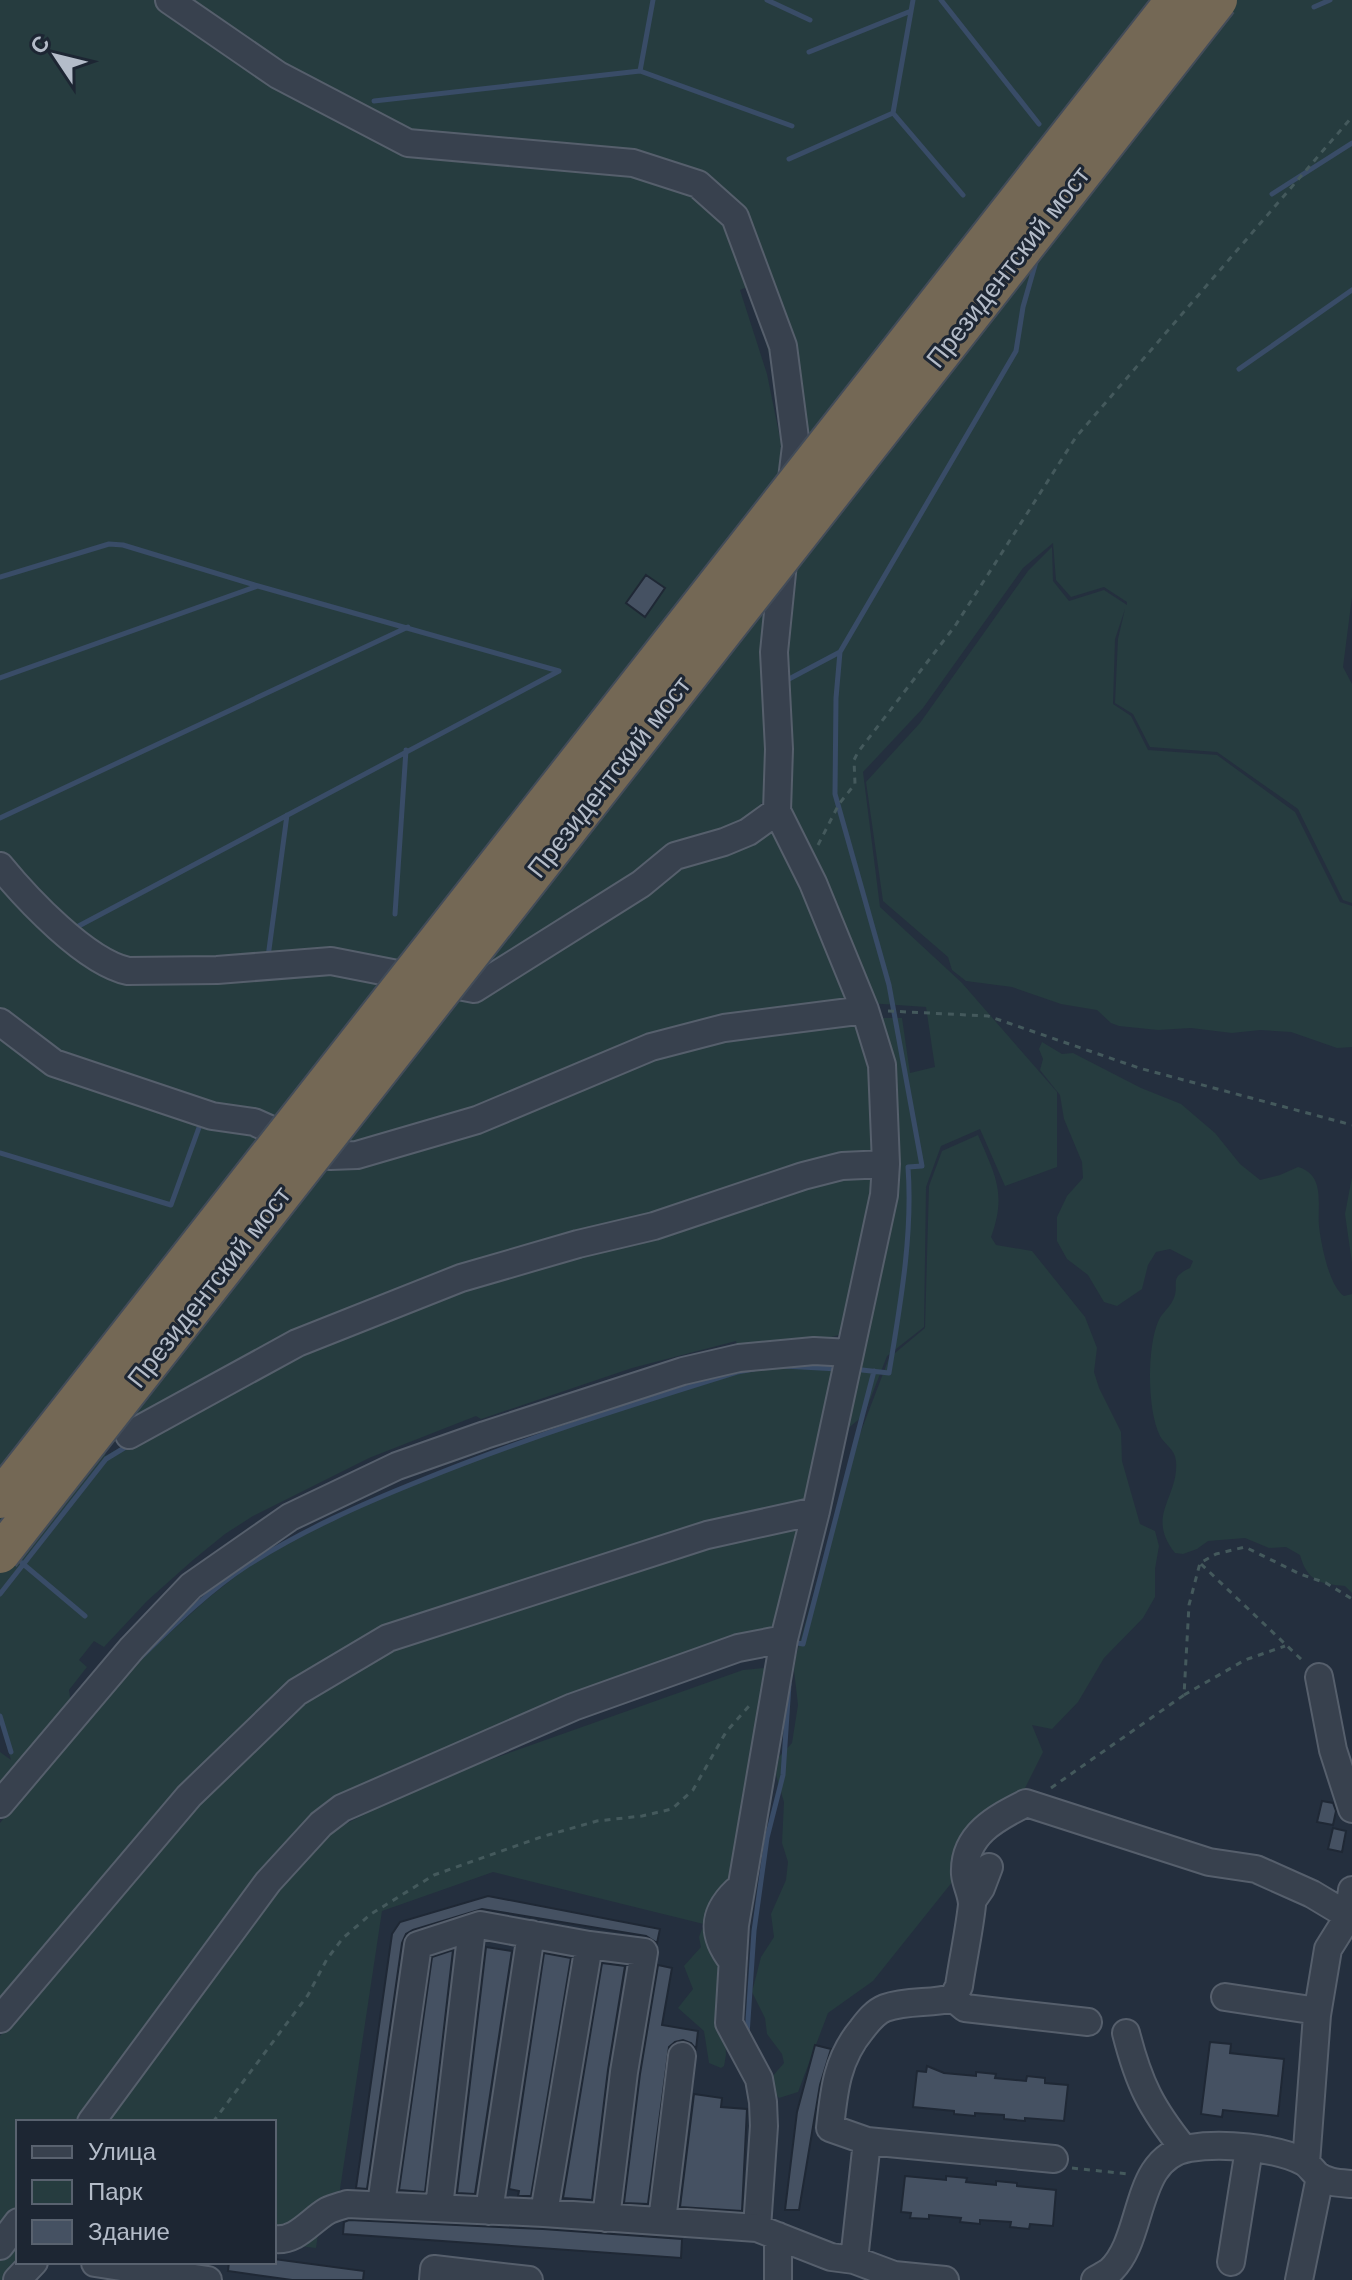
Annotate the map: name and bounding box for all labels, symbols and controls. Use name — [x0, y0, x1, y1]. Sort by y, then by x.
north arrow — [16, 16, 96, 96]
text: С — [25, 31, 55, 58]
street label: Президентский мост — [920, 160, 1096, 374]
street label: Президентский мост — [521, 670, 697, 884]
street label: Президентский мост — [121, 1180, 297, 1394]
legend — [16, 2120, 276, 2264]
text: Улица — [88, 2138, 157, 2165]
text: Парк — [88, 2178, 143, 2205]
text: Здание — [88, 2218, 170, 2245]

